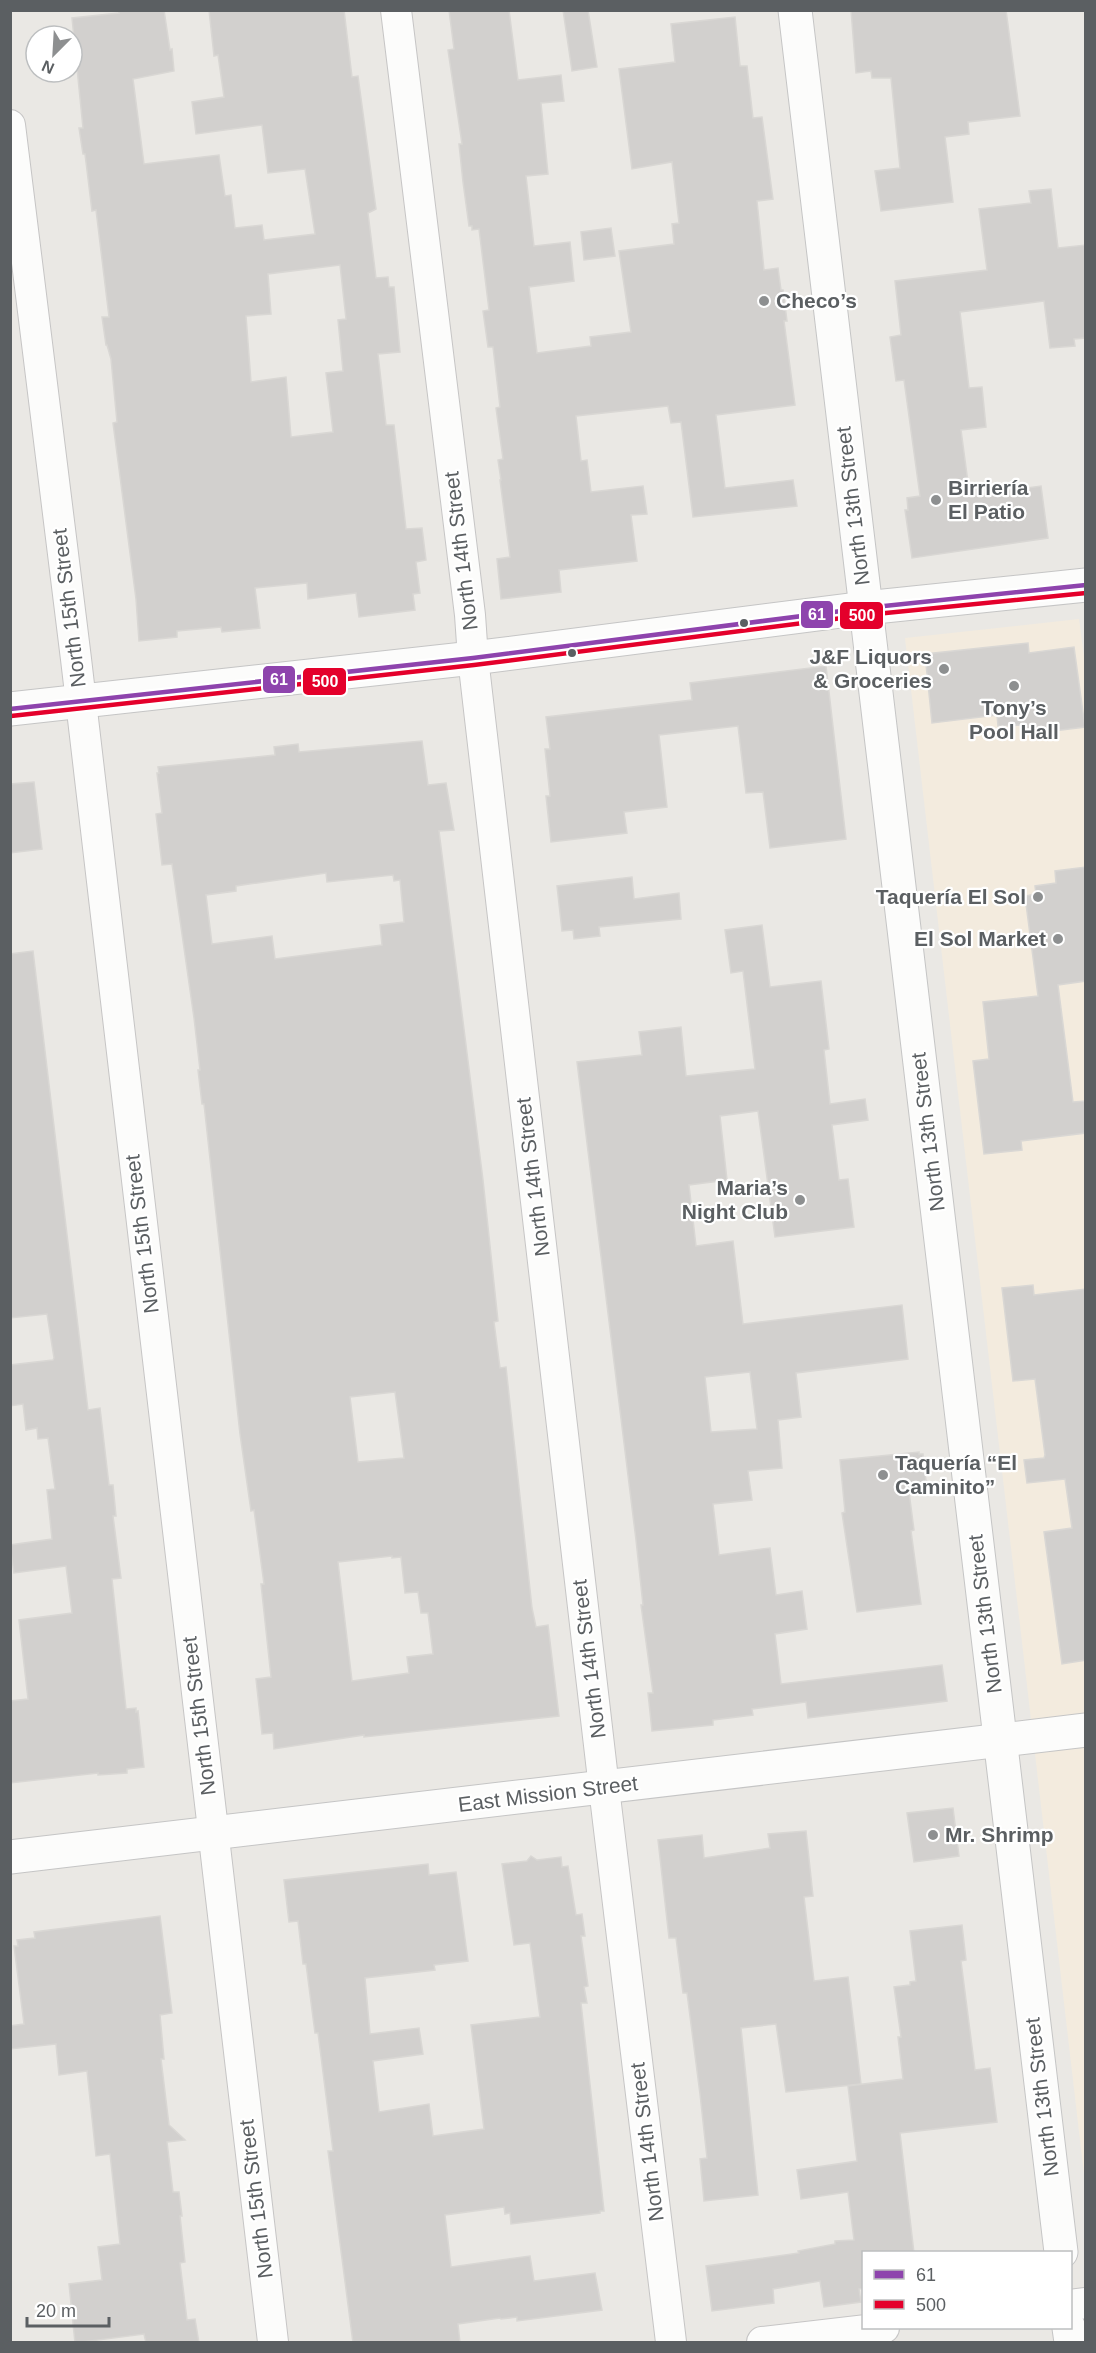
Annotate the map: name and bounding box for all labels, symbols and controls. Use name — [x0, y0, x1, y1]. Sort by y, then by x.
north arrow — [24, 24, 84, 84]
text: N — [39, 57, 57, 77]
place label: Checo’s — [776, 289, 857, 312]
marker: Checo’s — [757, 294, 771, 308]
street label: North 13th Street — [831, 425, 874, 587]
street label: North 14th Street — [439, 470, 482, 632]
place label: Birriería El Patio — [948, 476, 1029, 523]
marker: Birriería El Patio — [929, 493, 943, 507]
street label: North 15th Street — [47, 527, 90, 689]
line badge: 61 — [800, 600, 834, 629]
line badge: 500 — [839, 601, 884, 630]
text: 61 — [808, 606, 826, 623]
text: 500 — [849, 607, 875, 624]
unlabelled marker — [738, 617, 750, 629]
place label: J&F Liquors & Groceries — [809, 645, 932, 692]
unlabelled marker — [566, 647, 578, 659]
marker: J&F Liquors & Groceries — [937, 662, 951, 676]
line badge: 61 — [262, 665, 296, 694]
line badge: 500 — [302, 667, 347, 696]
text: 61 — [270, 671, 288, 688]
text: 500 — [312, 673, 338, 690]
marker: Tony’s Pool Hall — [1007, 679, 1021, 693]
place label: Tony’s Pool Hall — [969, 696, 1059, 743]
place label: Taquería El Sol — [876, 885, 1026, 908]
marker: Taquería El Sol — [1031, 890, 1045, 904]
place label: El Sol Market — [914, 927, 1046, 950]
marker: El Sol Market — [1051, 932, 1065, 946]
street label: North 13th Street — [906, 1051, 949, 1213]
street label: North 14th Street — [511, 1096, 554, 1258]
street label: North 15th Street — [120, 1153, 163, 1315]
place label: Maria’s Night Club — [682, 1176, 788, 1223]
marker: Maria’s Night Club — [793, 1193, 807, 1207]
place label: Taquería “El Caminito” — [895, 1451, 1017, 1498]
marker: Taquería “El Caminito” — [876, 1468, 890, 1482]
street label: North 13th Street — [963, 1533, 1006, 1695]
street label: North 14th Street — [567, 1578, 610, 1740]
street label: North 15th Street — [177, 1635, 220, 1797]
street label: East Mission Street — [457, 1771, 639, 1816]
place label: Mr. Shrimp — [945, 1823, 1054, 1846]
marker: Mr. Shrimp — [926, 1828, 940, 1842]
street label: North 13th Street — [1020, 2016, 1063, 2178]
street label: North 14th Street — [625, 2061, 668, 2223]
street label: North 15th Street — [234, 2118, 277, 2280]
legend — [862, 2251, 1072, 2329]
text: 61 — [916, 2265, 936, 2285]
scale bar — [27, 2290, 110, 2328]
text: 500 — [916, 2295, 946, 2315]
text: 20 m — [36, 2301, 76, 2321]

